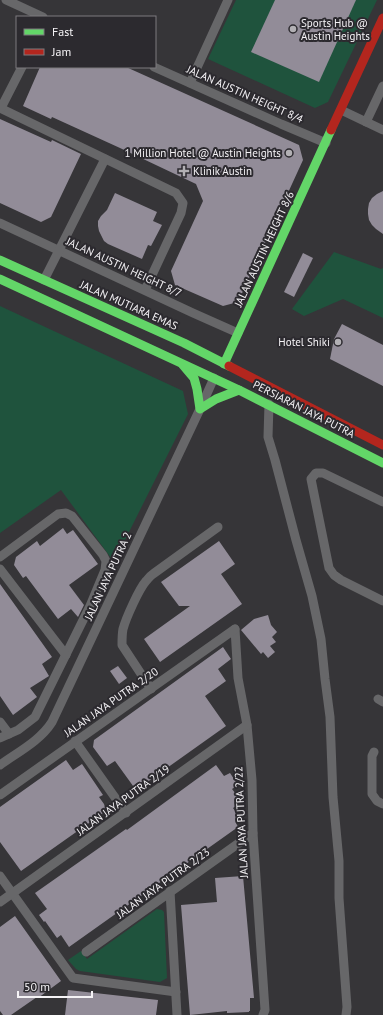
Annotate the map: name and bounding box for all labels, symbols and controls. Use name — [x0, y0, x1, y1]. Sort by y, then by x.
legend — [16, 16, 156, 68]
place label: Sports Hub @ Austin Heights — [301, 16, 370, 43]
text: Fast — [52, 24, 73, 39]
marker: Sports Hub @ Austin Heights — [288, 24, 298, 34]
text: Jam — [51, 44, 71, 59]
street label: JALAN AUSTIN HEIGHT 8/4 — [184, 62, 305, 126]
place label: 1 Million Hotel @ Austin Heights — [124, 146, 281, 160]
marker: 1 Million Hotel @ Austin Heights — [284, 148, 294, 158]
place label: Klinik Austin — [193, 164, 252, 178]
marker: Klinik Austin — [178, 165, 190, 177]
street label: JALAN AUSTIN HEIGHT 8/6 — [231, 189, 297, 310]
street label: JALAN AUSTIN HEIGHT 8/7 — [63, 234, 184, 300]
street label: JALAN MUTIARA EMAS — [77, 277, 180, 333]
place label: Hotel Shiki — [278, 335, 330, 349]
marker: Hotel Shiki — [333, 337, 343, 347]
street label: PERSIARAN JAYA PUTRA — [251, 377, 358, 441]
street label: JALAN JAYA PUTRA 2 — [81, 530, 135, 623]
street label: JALAN JAYA PUTRA 2/20 — [60, 664, 161, 740]
street label: JALAN JAYA PUTRA 2/19 — [73, 761, 172, 839]
street label: JALAN JAYA PUTRA 2/22 — [231, 766, 251, 879]
street label: JALAN JAYA PUTRA 2/23 — [113, 844, 212, 922]
scale bar — [18, 973, 92, 999]
text: 50 m — [24, 979, 50, 994]

